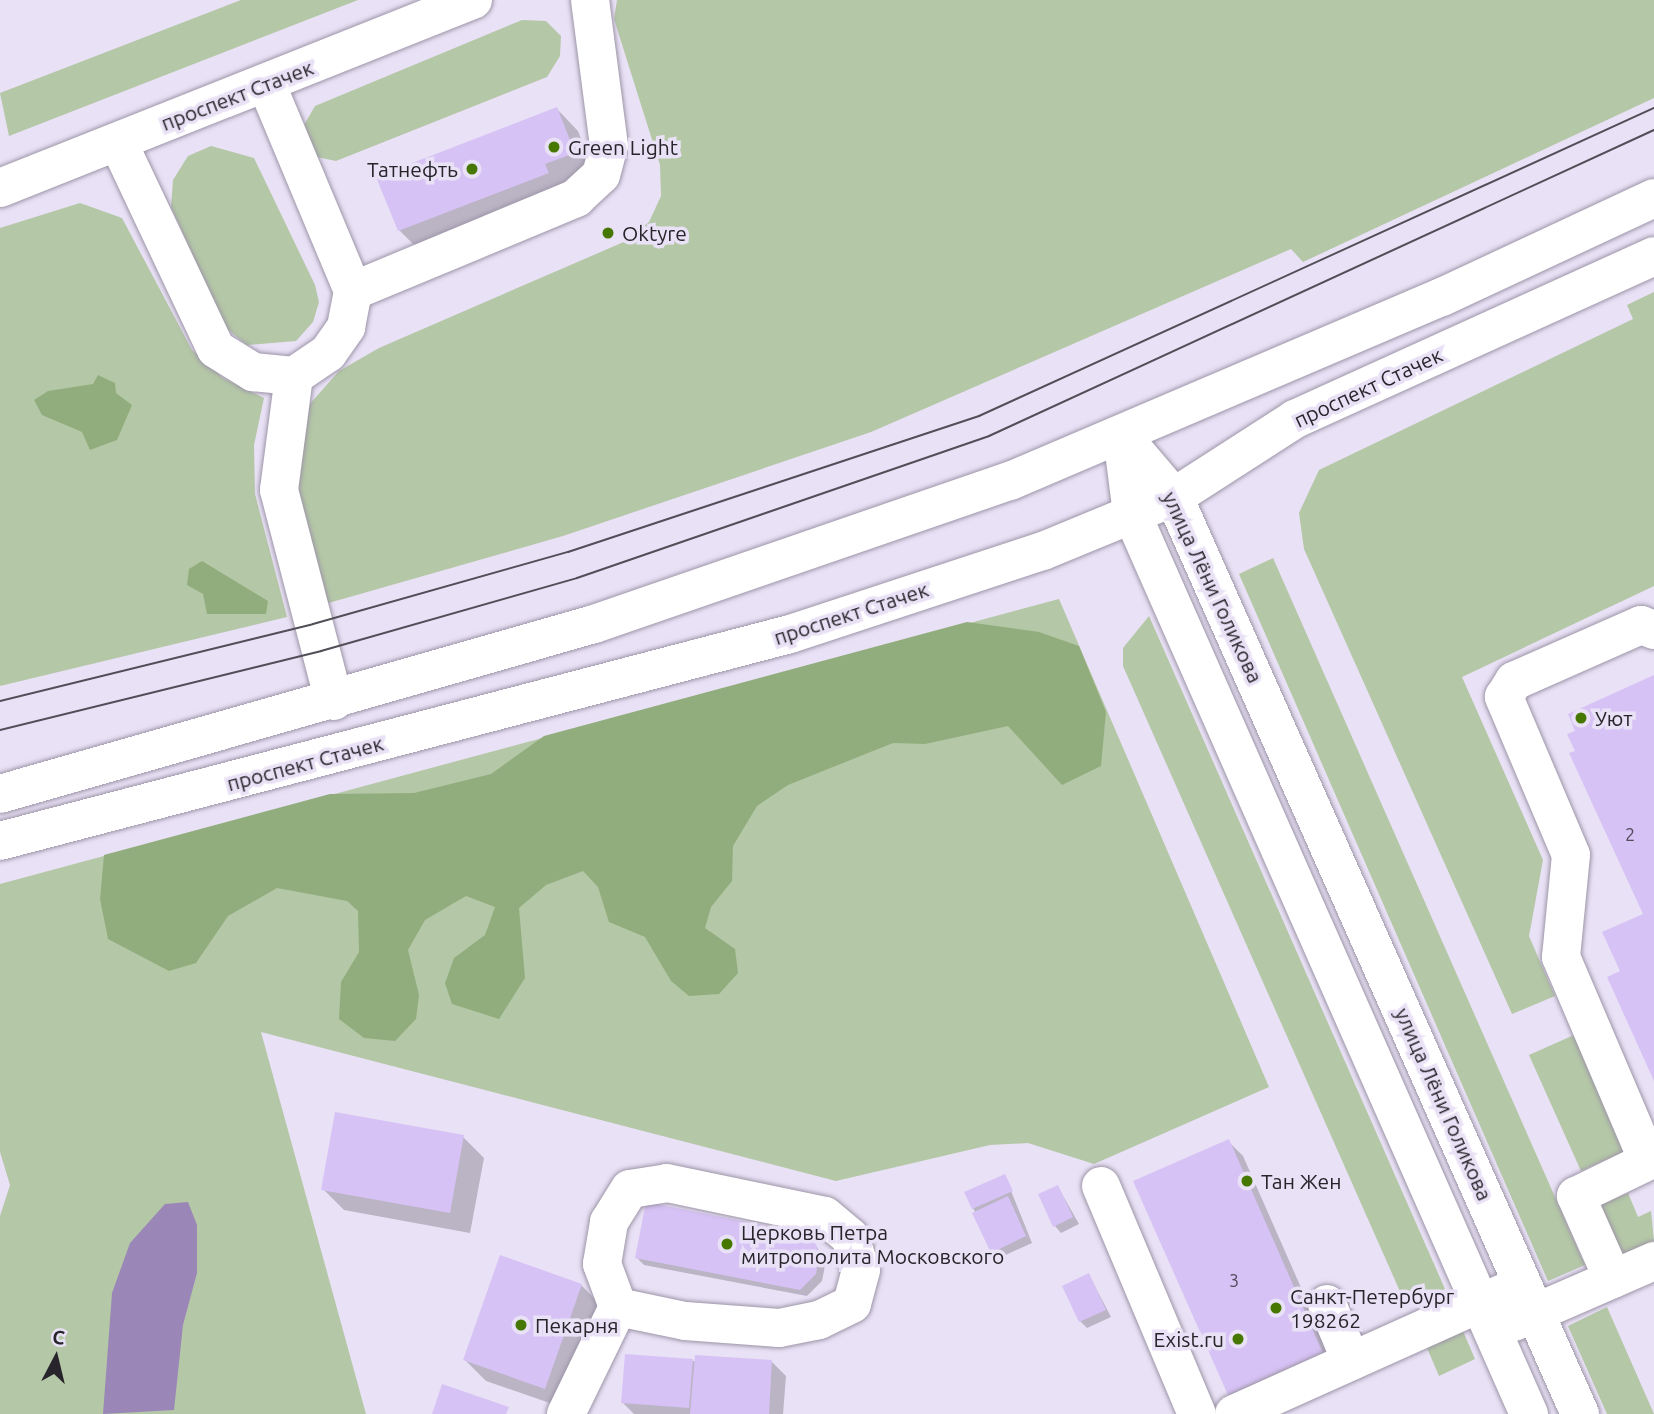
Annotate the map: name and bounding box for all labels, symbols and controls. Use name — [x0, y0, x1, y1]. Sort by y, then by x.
street label: проспект Стачек — [157, 54, 317, 136]
place label: Green Light — [568, 134, 678, 160]
marker: Green Light — [546, 139, 562, 155]
place label: Татнефть — [367, 156, 458, 182]
marker: Татнефть — [464, 161, 480, 177]
place label: Oktyre — [622, 220, 687, 246]
marker: Oktyre — [600, 225, 616, 241]
street label: проспект Стачек — [1290, 342, 1446, 432]
street label: улица Лёни Голикова — [1158, 487, 1268, 687]
street label: проспект Стачек — [771, 576, 931, 650]
place label: Уют — [1595, 705, 1633, 731]
marker: Уют — [1573, 710, 1589, 726]
street label: проспект Стачек — [224, 730, 386, 796]
house number: 2 — [1625, 823, 1635, 845]
street label: улица Лёни Голикова — [1390, 1004, 1498, 1204]
place label: Тан Жен — [1261, 1168, 1341, 1194]
marker: Тан Жен — [1239, 1173, 1255, 1189]
place label: Церковь Петра митрополита Московского — [741, 1219, 1004, 1269]
marker: Церковь Петра митрополита Московского — [719, 1236, 735, 1252]
house number: 3 — [1229, 1269, 1239, 1291]
place label: Санкт-Петербург 198262 — [1290, 1283, 1454, 1333]
marker: Санкт-Петербург 198262 — [1268, 1300, 1284, 1316]
place label: Пекарня — [535, 1312, 619, 1338]
marker: Пекарня — [513, 1317, 529, 1333]
north arrow — [21, 1323, 91, 1393]
text: С — [51, 1325, 66, 1349]
place label: Exist.ru — [1154, 1326, 1224, 1352]
marker: Exist.ru — [1230, 1331, 1246, 1347]

